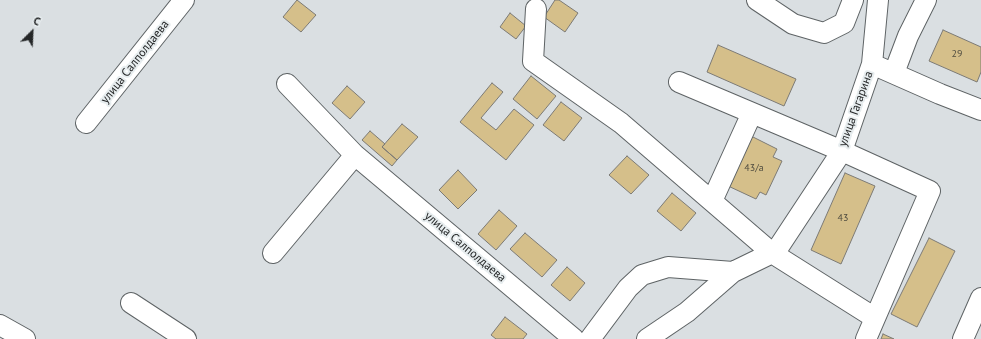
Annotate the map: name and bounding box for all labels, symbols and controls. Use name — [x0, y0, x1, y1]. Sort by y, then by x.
north arrow — [12, 12, 52, 52]
text: С — [31, 13, 43, 29]
street label: улица Салполдаева — [98, 17, 172, 107]
house number: 29 — [952, 48, 962, 60]
street label: улица Гагарина — [836, 69, 876, 149]
house number: 43/a — [744, 162, 764, 174]
street label: улица Салполдаева — [421, 209, 509, 285]
house number: 43 — [838, 212, 848, 224]

